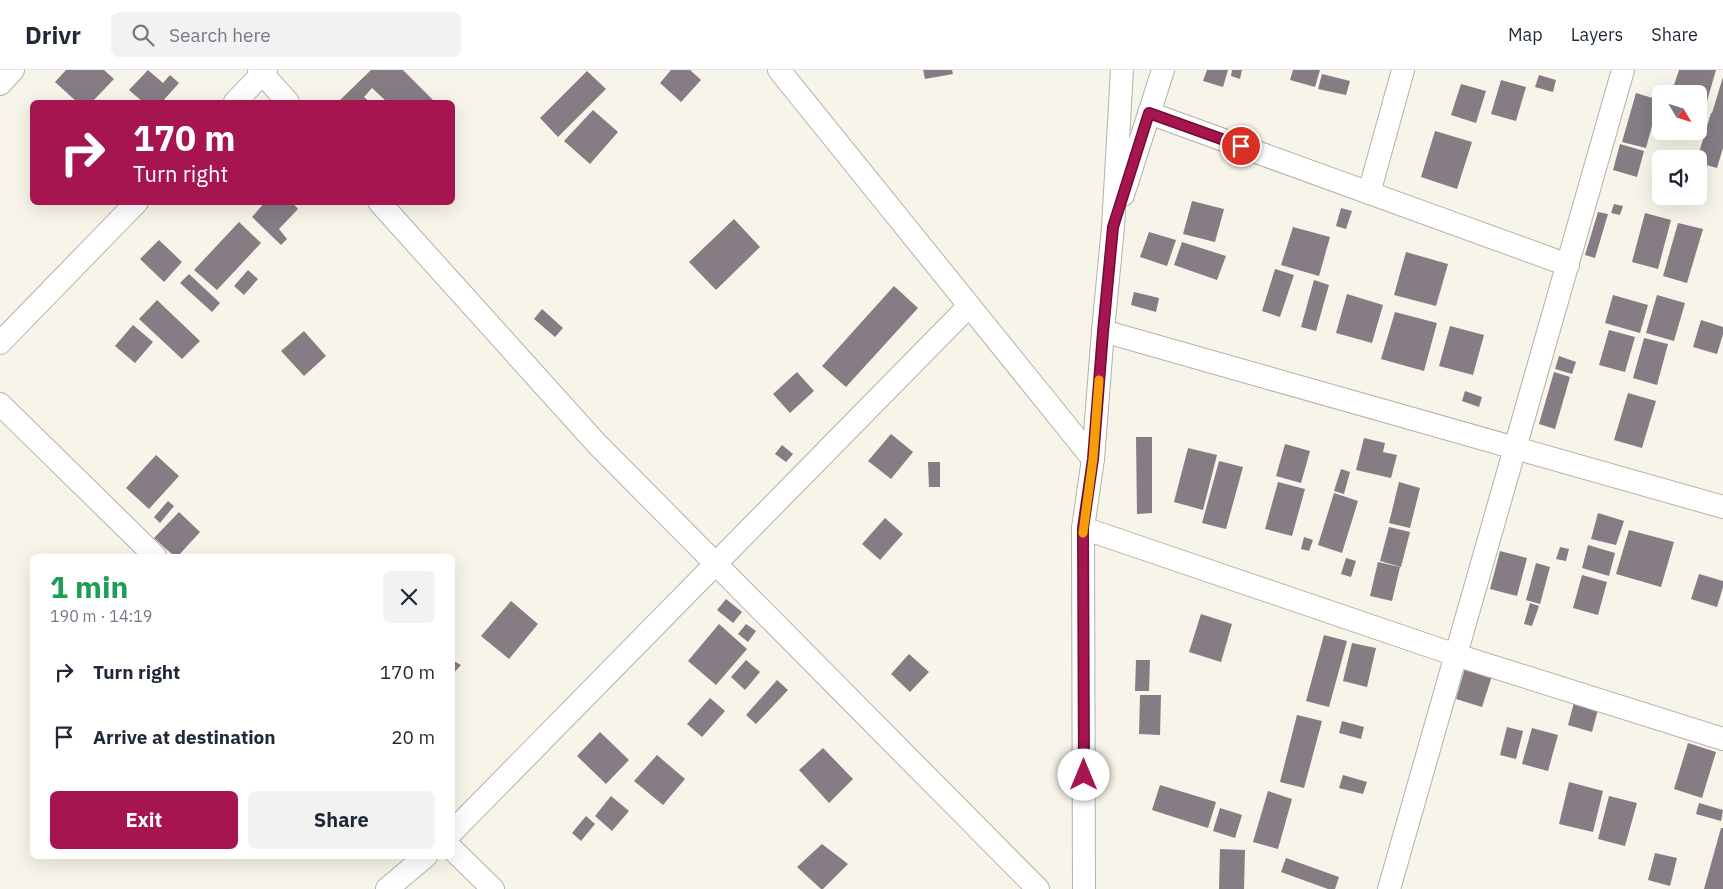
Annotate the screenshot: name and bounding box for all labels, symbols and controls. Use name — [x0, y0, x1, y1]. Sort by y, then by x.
search box — [111, 12, 461, 57]
text: Drivr — [25, 19, 81, 51]
icon: search — [129, 21, 157, 49]
text: Search here — [169, 23, 271, 47]
text: Map — [1508, 23, 1543, 46]
text: Layers — [1571, 23, 1623, 46]
text: Share — [1651, 23, 1698, 46]
north arrow — [1652, 85, 1708, 140]
map controls — [1652, 85, 1707, 205]
text: 170 m — [133, 115, 236, 161]
icon: right — [50, 120, 115, 185]
pin — [1220, 125, 1262, 167]
icon: arrive — [1227, 132, 1255, 160]
button: sound — [1652, 150, 1707, 205]
text: Turn right — [133, 159, 228, 188]
text: 1 min — [50, 567, 128, 606]
button: close — [383, 571, 435, 623]
text: 190 m · 14:19 — [50, 606, 152, 626]
icon: right — [50, 658, 78, 686]
text: Turn right — [93, 660, 180, 684]
text: 170 m — [380, 660, 435, 684]
icon: arrive — [50, 723, 78, 751]
text: Arrive at destination — [93, 725, 276, 749]
text: 20 m — [391, 725, 435, 749]
position arrow — [1057, 748, 1109, 800]
button: Exit — [50, 791, 238, 849]
button: Share — [248, 791, 435, 849]

